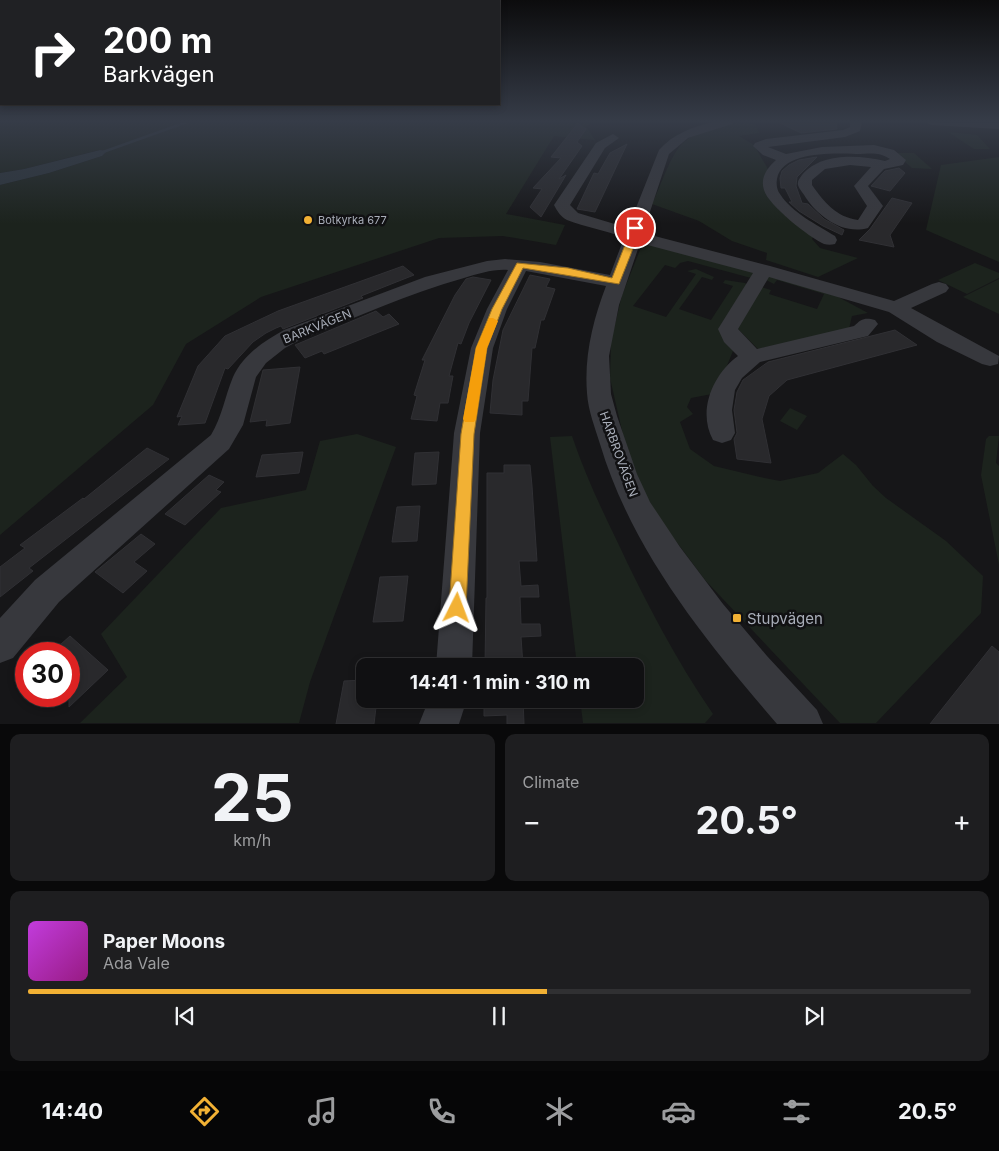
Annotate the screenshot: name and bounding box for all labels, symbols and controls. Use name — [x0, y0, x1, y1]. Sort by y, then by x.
text: 200 m — [103, 19, 212, 61]
icon: right — [20, 20, 85, 85]
text: Barkvägen — [103, 61, 214, 87]
pin — [614, 207, 656, 249]
place label: Botkyrka 677 — [318, 213, 387, 227]
marker: Botkyrka 677 — [302, 214, 314, 226]
icon: arrive — [621, 214, 649, 242]
street label: BARKVÄGEN — [281, 305, 353, 347]
street label: HARBROVÄGEN — [597, 409, 641, 499]
position arrow — [430, 581, 482, 633]
place label: Stupvägen — [747, 609, 823, 628]
marker: Stupvägen — [731, 612, 743, 624]
speed limit sign: 30 — [15, 642, 80, 707]
text: 14:41 · 1 min · 310 m — [410, 671, 590, 694]
text: 25 — [211, 758, 294, 837]
text: Climate — [523, 772, 579, 792]
text: 20.5° — [696, 797, 798, 843]
text: − — [523, 804, 541, 838]
text: + — [952, 804, 971, 838]
text: km/h — [233, 830, 271, 850]
text: Paper Moons — [103, 930, 225, 953]
text: Ada Vale — [103, 953, 170, 973]
icon: previous — [171, 1002, 199, 1030]
icon: pause — [485, 1002, 513, 1030]
icon: next — [800, 1002, 828, 1030]
icon: directions — [187, 1094, 222, 1129]
icon: music — [305, 1094, 340, 1129]
icon: phone — [424, 1094, 459, 1129]
icon: climate — [542, 1094, 577, 1129]
icon: car — [661, 1094, 696, 1129]
icon: filters — [779, 1094, 814, 1129]
text: 14:40 — [42, 1098, 103, 1124]
text: 20.5° — [898, 1098, 957, 1124]

